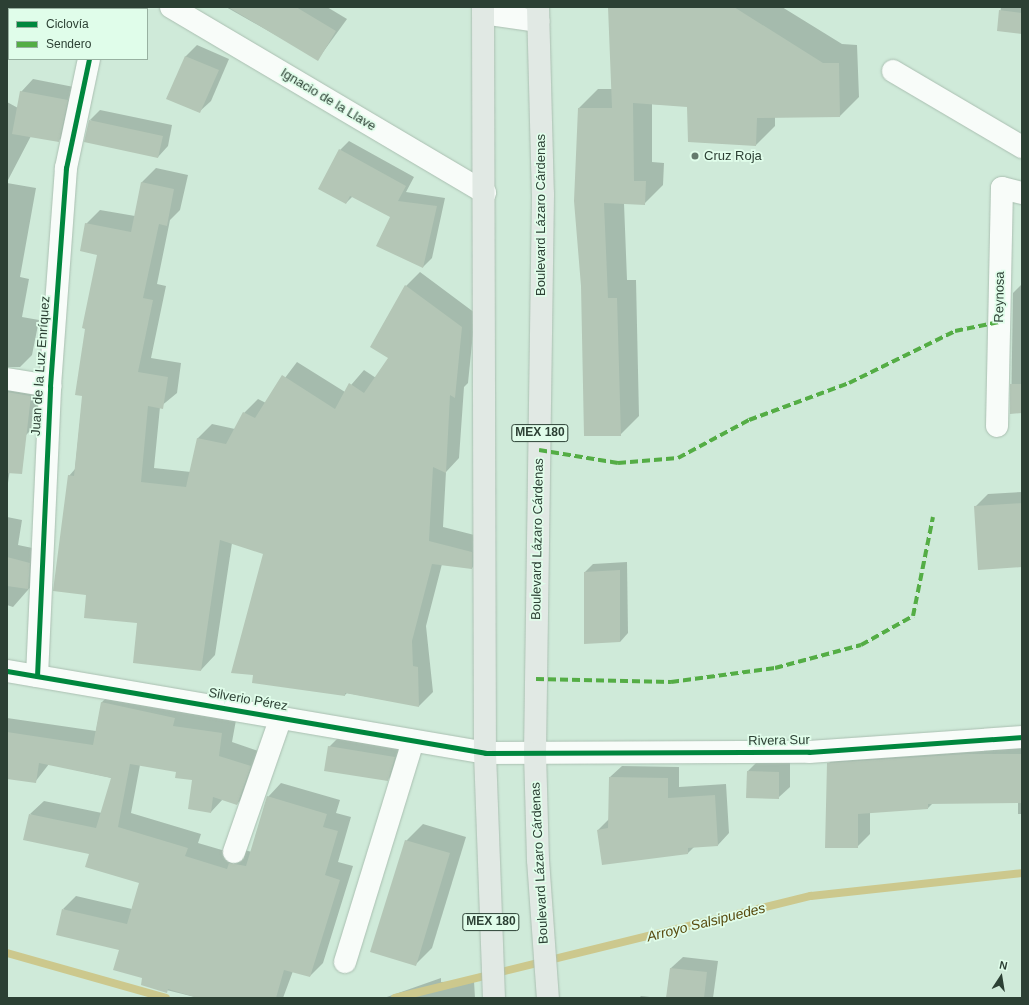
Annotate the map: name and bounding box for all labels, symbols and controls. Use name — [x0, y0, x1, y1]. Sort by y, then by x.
legend — [8, 8, 148, 60]
text: Ciclovía — [46, 17, 89, 31]
text: Sendero — [46, 37, 91, 51]
street label: Ignacio de la Llave — [278, 65, 378, 135]
street label: Boulevard Lázaro Cárdenas — [533, 134, 549, 296]
place label: Cruz Roja — [704, 148, 762, 164]
marker: Cruz Roja — [689, 150, 701, 162]
street label: Reynosa — [992, 271, 1008, 323]
street label: Juan de la Luz Enríquez — [28, 296, 54, 436]
road number: MEX 180 — [511, 423, 569, 443]
street label: Boulevard Lázaro Cárdenas — [529, 458, 547, 620]
street label: Silverio Pérez — [207, 685, 289, 715]
street label: Rivera Sur — [748, 733, 810, 749]
street label: Boulevard Lázaro Cárdenas — [528, 782, 552, 944]
water label: Arroyo Salsipuedes — [645, 899, 767, 945]
road number: MEX 180 — [462, 912, 520, 932]
north arrow — [981, 957, 1021, 997]
text: N — [998, 959, 1009, 972]

